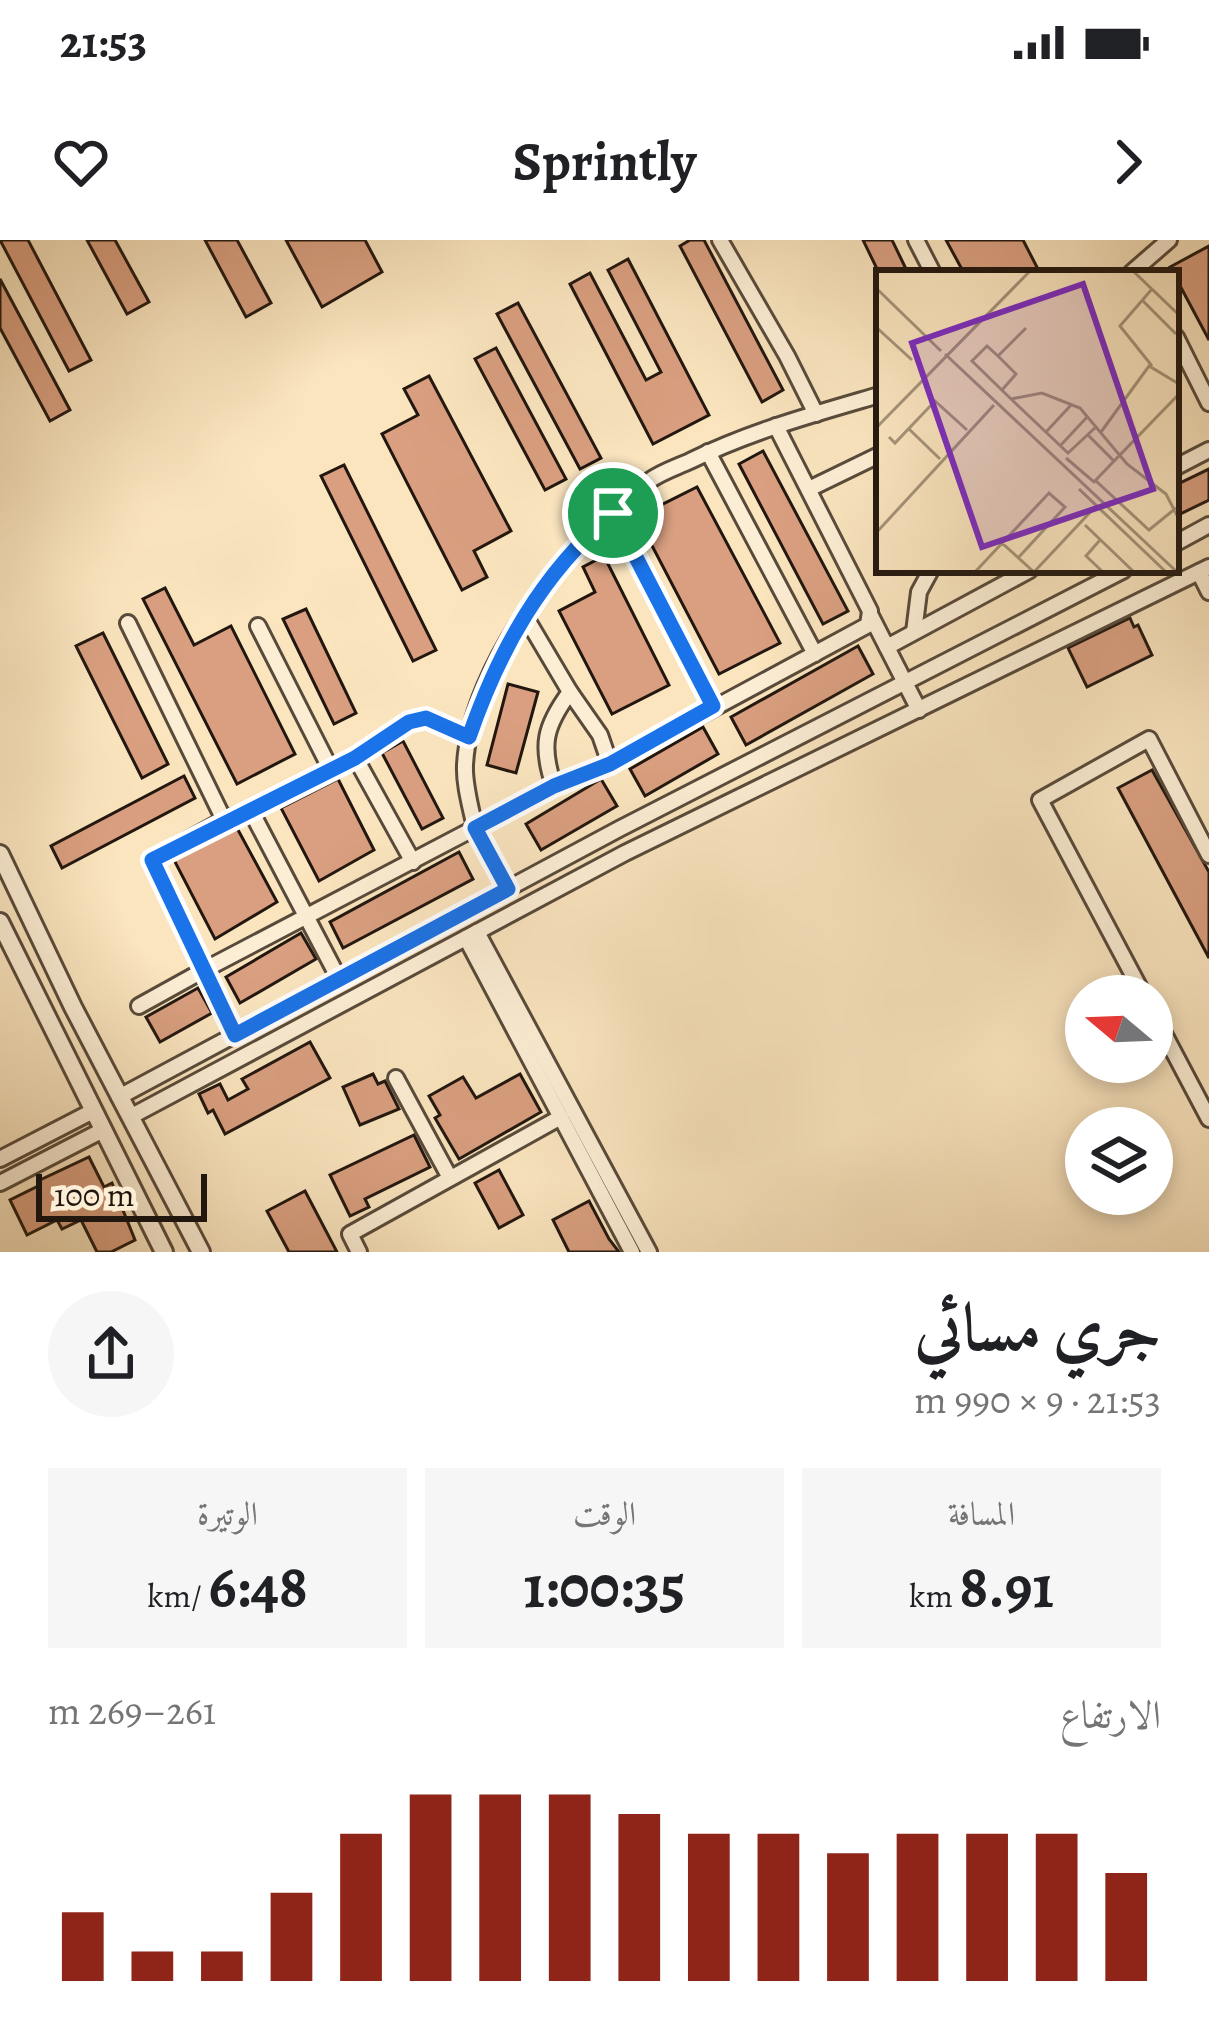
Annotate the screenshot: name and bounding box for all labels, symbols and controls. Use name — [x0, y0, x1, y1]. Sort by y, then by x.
text: 21:53 — [60, 11, 147, 73]
text: Sprintly — [513, 125, 696, 199]
icon: heart — [48, 129, 114, 195]
icon: forward — [1095, 129, 1161, 195]
inset map — [876, 270, 1179, 573]
pin — [562, 462, 664, 564]
icon: arrive — [580, 480, 646, 546]
north arrow — [1065, 975, 1173, 1083]
map controls — [1065, 975, 1173, 1215]
button: layers — [1065, 1107, 1173, 1215]
scale bar — [36, 1168, 207, 1221]
text: 100 m — [54, 1172, 134, 1217]
text: جري مسائي — [914, 1283, 1161, 1373]
button: share — [48, 1291, 174, 1417]
text: 21:53 · 9 × 990 m — [914, 1373, 1161, 1426]
text: الوتيرة — [197, 1491, 258, 1536]
text: الوقت — [573, 1491, 636, 1536]
text: المسافة — [948, 1491, 1015, 1536]
text: 6:48 — [208, 1546, 308, 1628]
text: 1:00:35 — [524, 1546, 685, 1628]
text: 8.91 — [959, 1546, 1054, 1628]
text: /km — [147, 1573, 208, 1618]
text: km — [909, 1573, 959, 1618]
text: 261–269 m — [48, 1684, 216, 1737]
text: الارتفاع — [1060, 1688, 1161, 1741]

